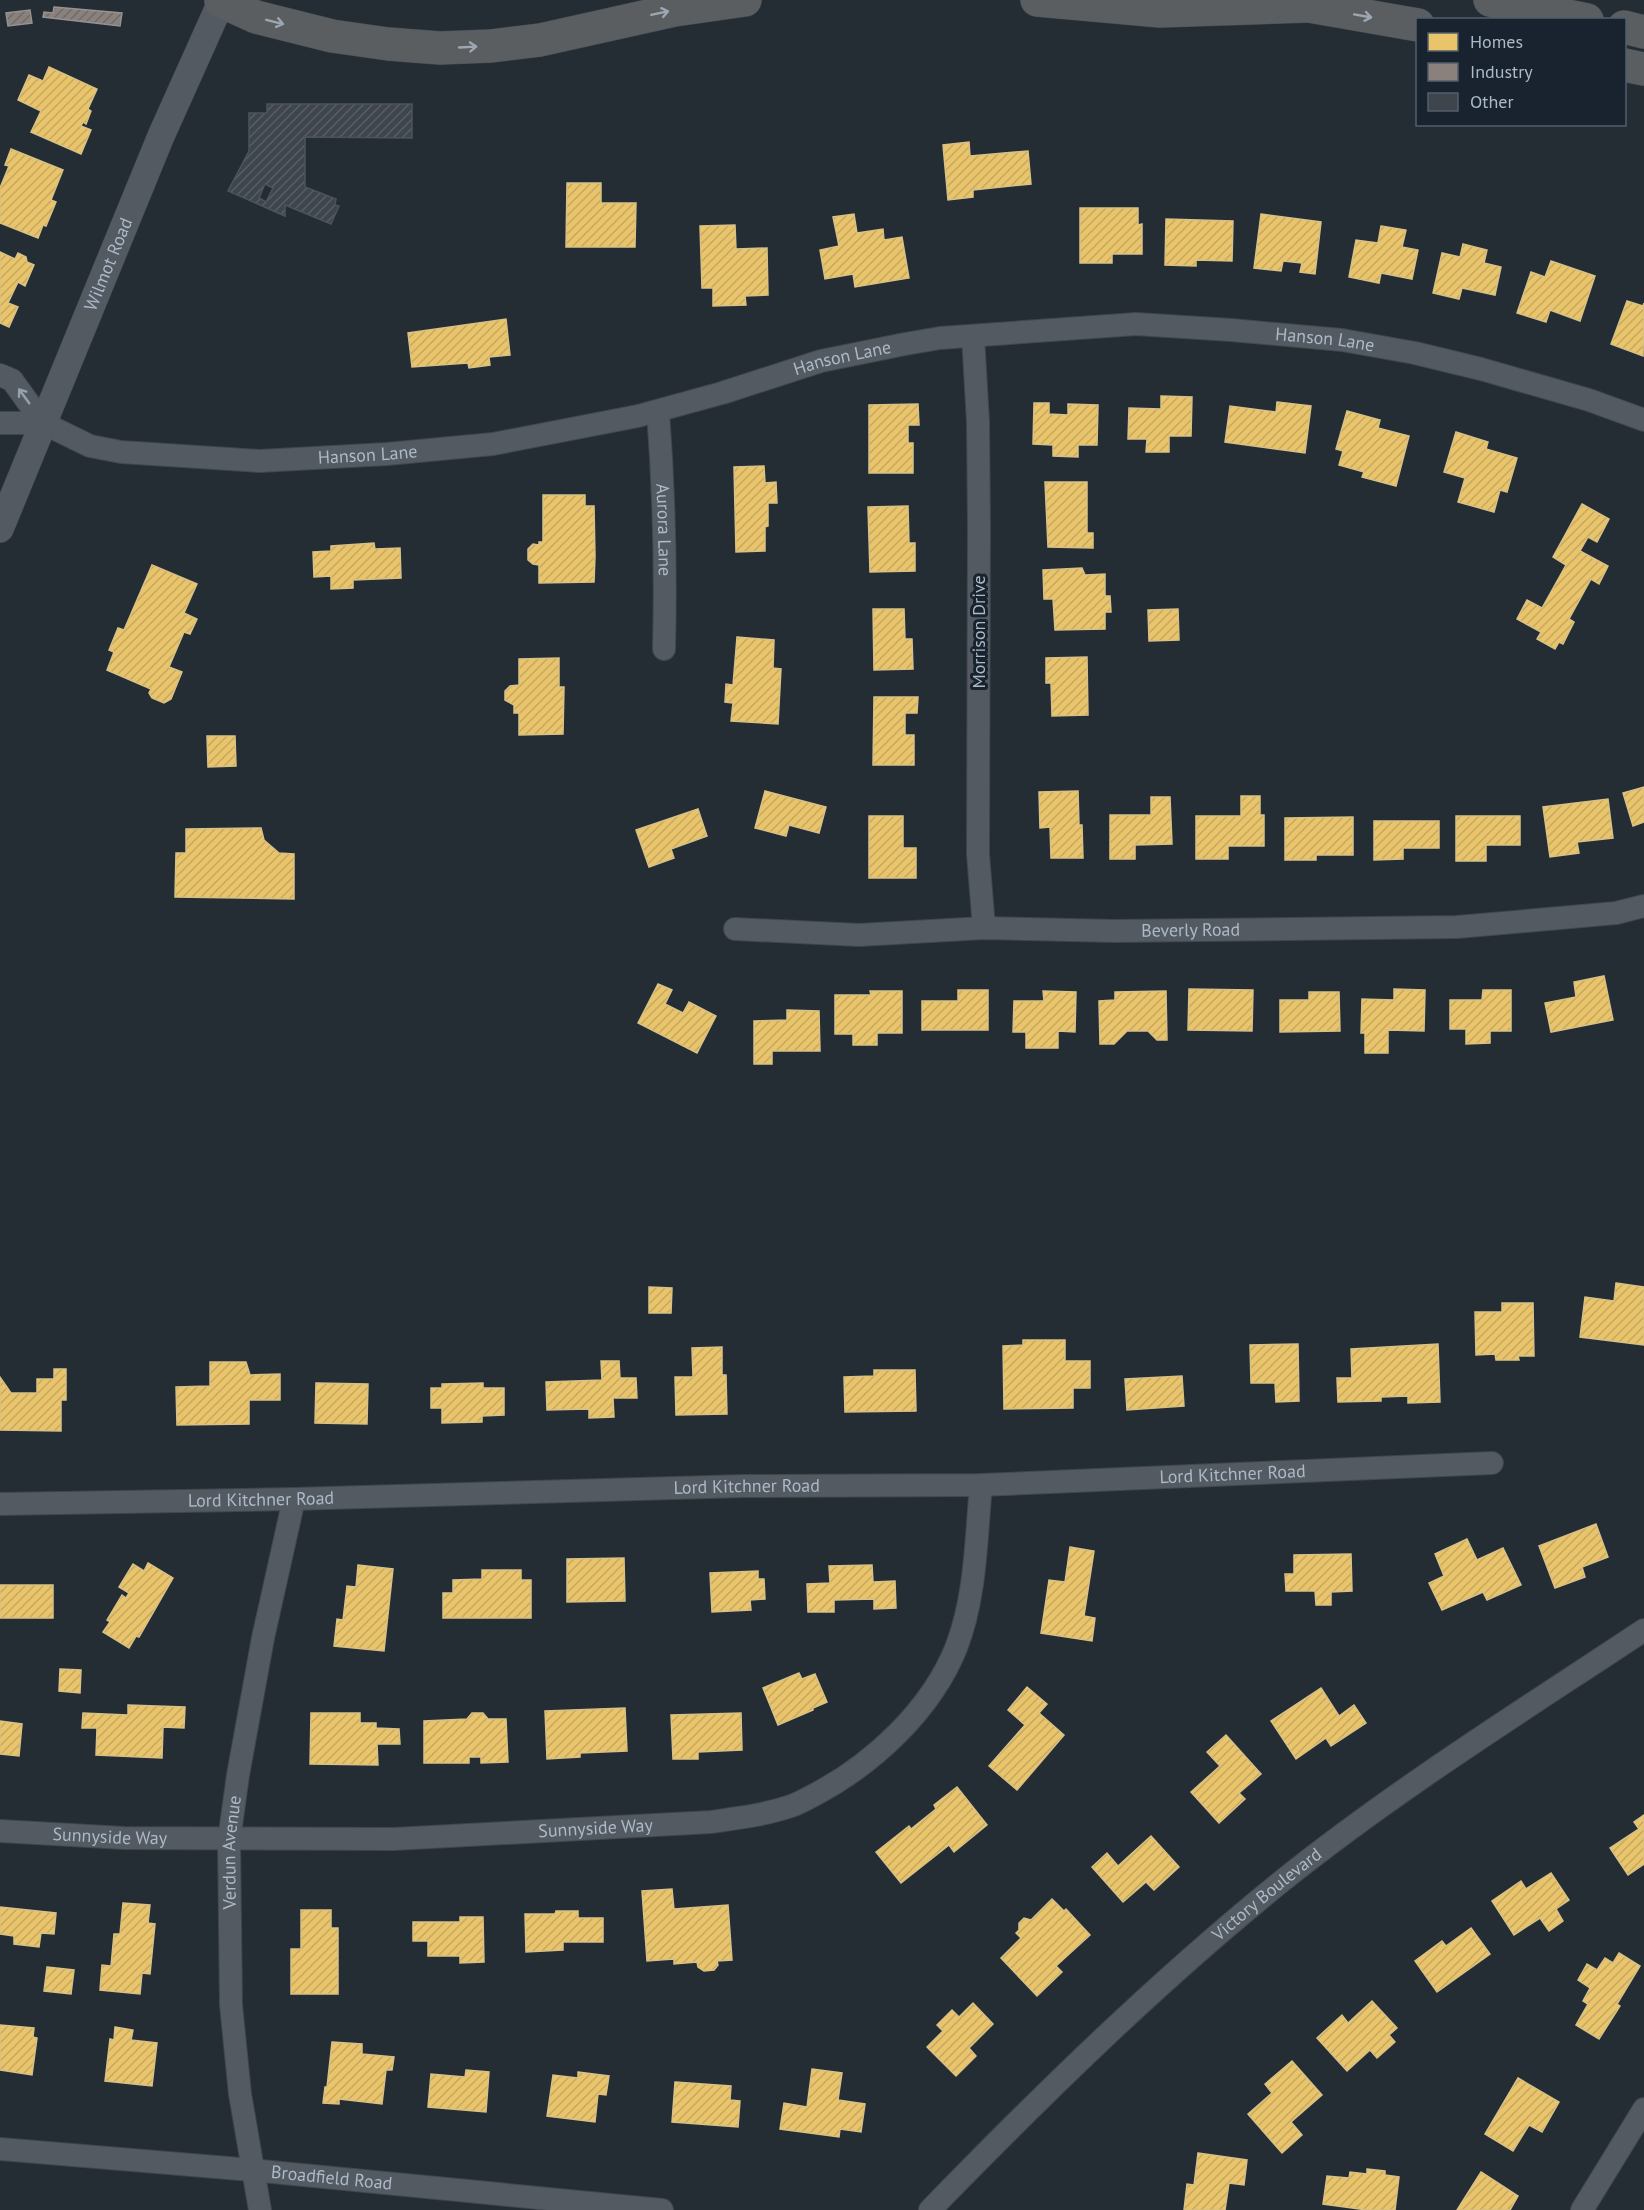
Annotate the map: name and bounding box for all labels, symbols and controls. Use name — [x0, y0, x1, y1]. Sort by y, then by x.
one-way arrow — [650, 7, 669, 19]
one-way arrow — [1353, 11, 1372, 22]
one-way arrow — [266, 17, 285, 29]
legend — [1416, 18, 1626, 126]
text: Homes — [1470, 30, 1523, 53]
one-way arrow — [458, 41, 478, 52]
text: Industry — [1470, 60, 1533, 83]
text: Other — [1470, 90, 1514, 113]
street label: Wilmot Road — [79, 214, 137, 314]
street label: Hanson Lane — [1274, 322, 1376, 357]
street label: Hanson Lane — [790, 335, 893, 380]
one-way arrow — [18, 389, 30, 405]
street label: Hanson Lane — [317, 439, 418, 469]
street label: Aurora Lane — [651, 483, 677, 576]
street label: Morrison Drive — [967, 575, 990, 689]
street label: Beverly Road — [1141, 918, 1240, 942]
street label: Lord Kitchner Road — [1159, 1459, 1306, 1488]
street label: Lord Kitchner Road — [673, 1474, 820, 1499]
street label: Lord Kitchner Road — [188, 1486, 334, 1512]
street label: Verdun Avenue — [217, 1794, 246, 1910]
street label: Sunnyside Way — [538, 1813, 654, 1842]
street label: Sunnyside Way — [52, 1822, 168, 1849]
street label: Victory Boulevard — [1206, 1842, 1326, 1946]
street label: Broadfield Road — [270, 2160, 393, 2195]

